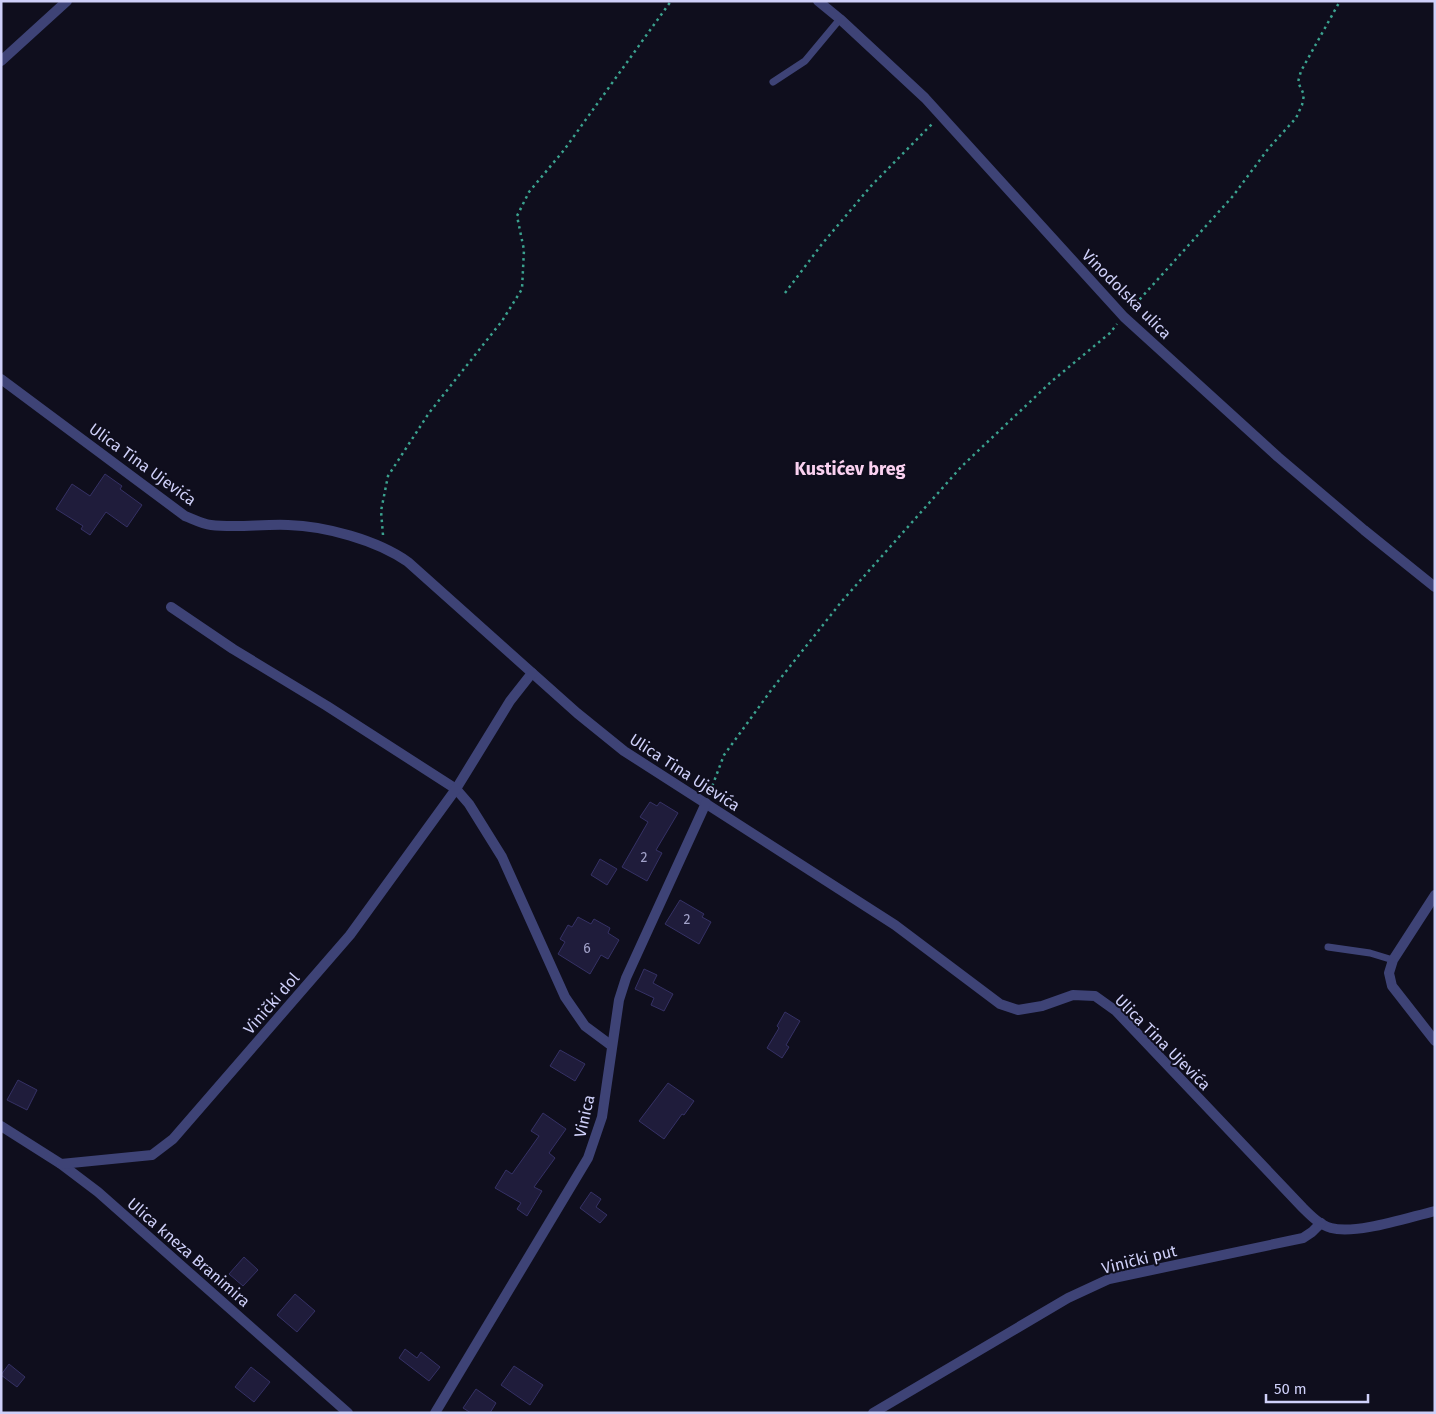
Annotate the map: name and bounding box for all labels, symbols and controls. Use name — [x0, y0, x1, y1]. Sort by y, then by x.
street label: Vinodolska ulica — [1078, 246, 1175, 343]
street label: Ulica Tina Ujevića — [85, 419, 200, 510]
district label: Kustićev breg — [794, 458, 906, 480]
street label: Ulica Tina Ujevića — [626, 730, 743, 815]
house number: 2 — [641, 849, 648, 866]
house number: 2 — [684, 911, 691, 928]
house number: 6 — [583, 940, 591, 957]
street label: Vinički dol — [239, 968, 304, 1038]
street label: Ulica Tina Ujevića — [1111, 991, 1214, 1094]
street label: Vinica — [570, 1093, 599, 1139]
street label: Ulica kneza Branimira — [123, 1194, 254, 1311]
street label: Vinički put — [1100, 1241, 1179, 1278]
scale bar — [1266, 1372, 1368, 1404]
text: 50 m — [1274, 1380, 1307, 1398]

